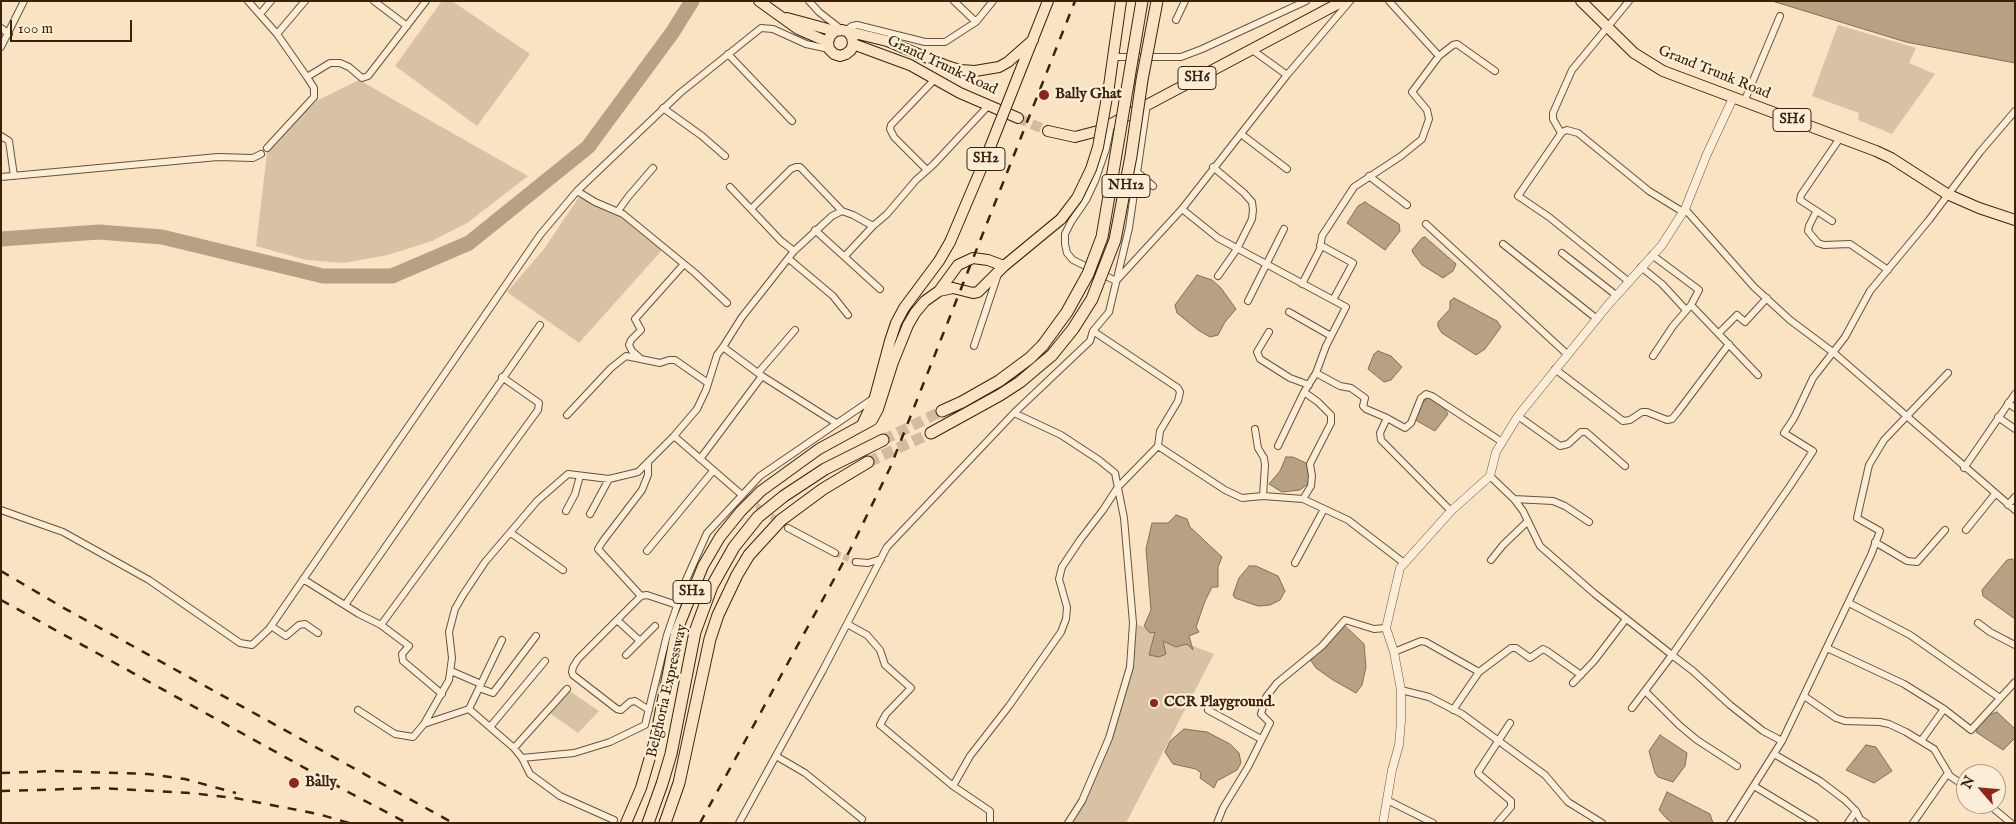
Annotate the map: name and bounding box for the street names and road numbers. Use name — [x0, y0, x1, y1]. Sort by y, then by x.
street label: Grand Trunk Road — [884, 33, 1000, 99]
street label: Grand Trunk Road — [1655, 42, 1773, 104]
road number: SH6 — [1178, 66, 1216, 90]
road number: SH6 — [1773, 108, 1811, 132]
road number: SH2 — [967, 148, 1005, 170]
road number: NH12 — [1102, 175, 1150, 198]
road number: SH2 — [673, 580, 711, 604]
street label: Belghoria Expressway — [644, 622, 692, 760]

